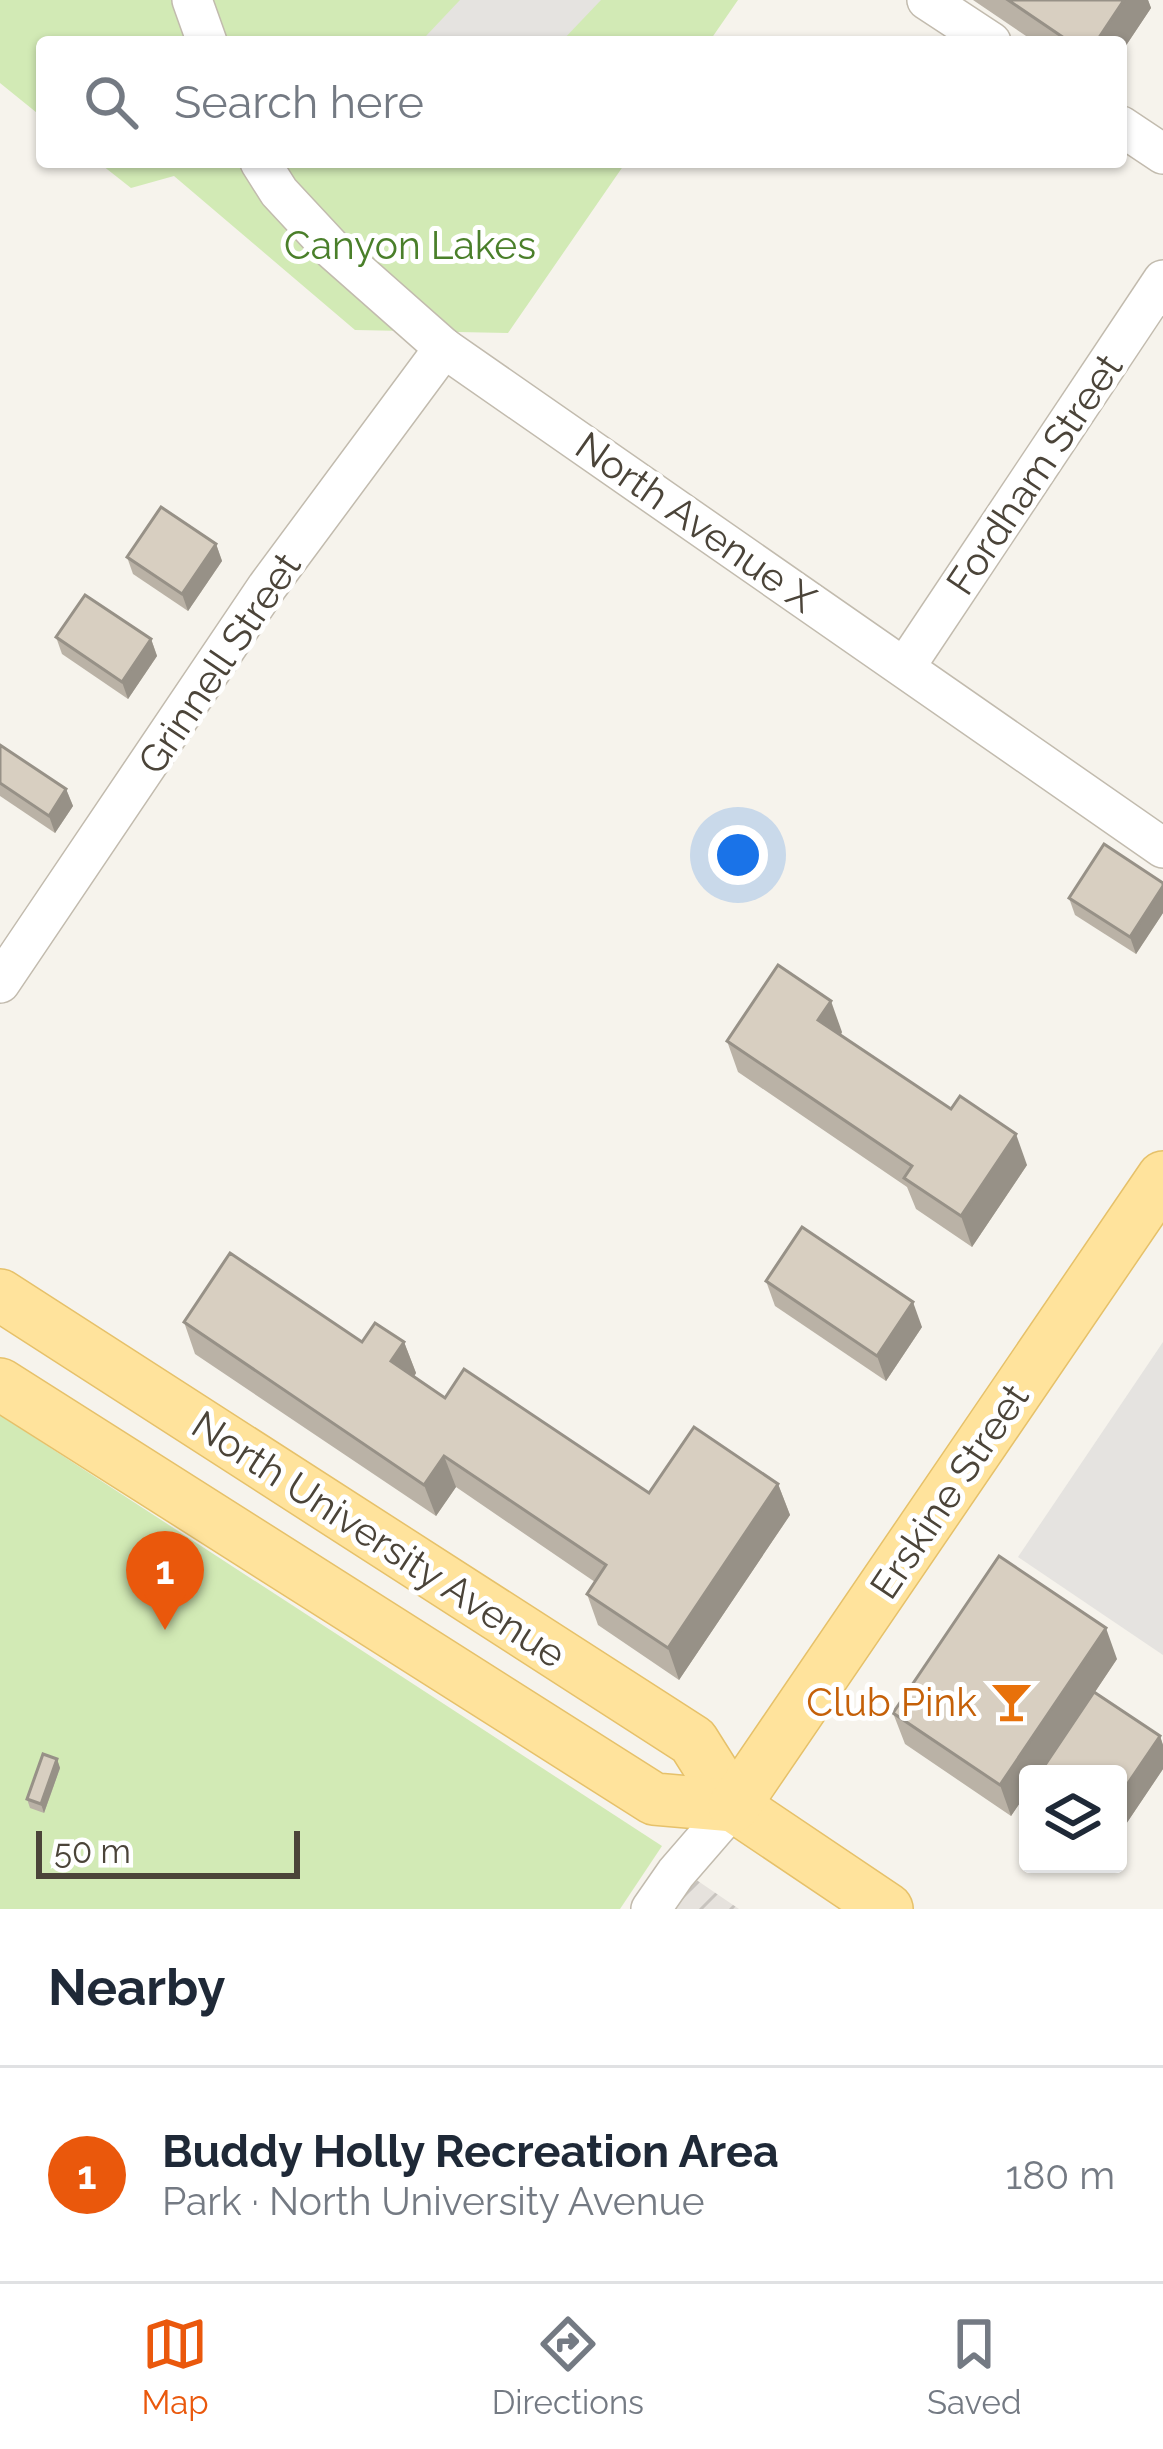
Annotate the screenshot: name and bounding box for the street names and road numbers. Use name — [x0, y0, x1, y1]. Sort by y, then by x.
street label: Fordham Street — [937, 345, 1131, 603]
street label: North Avenue X — [567, 422, 825, 622]
street label: Grinnell Street — [128, 544, 310, 782]
street label: Erskine Street — [860, 1375, 1038, 1607]
street label: North University Avenue — [184, 1401, 574, 1677]

